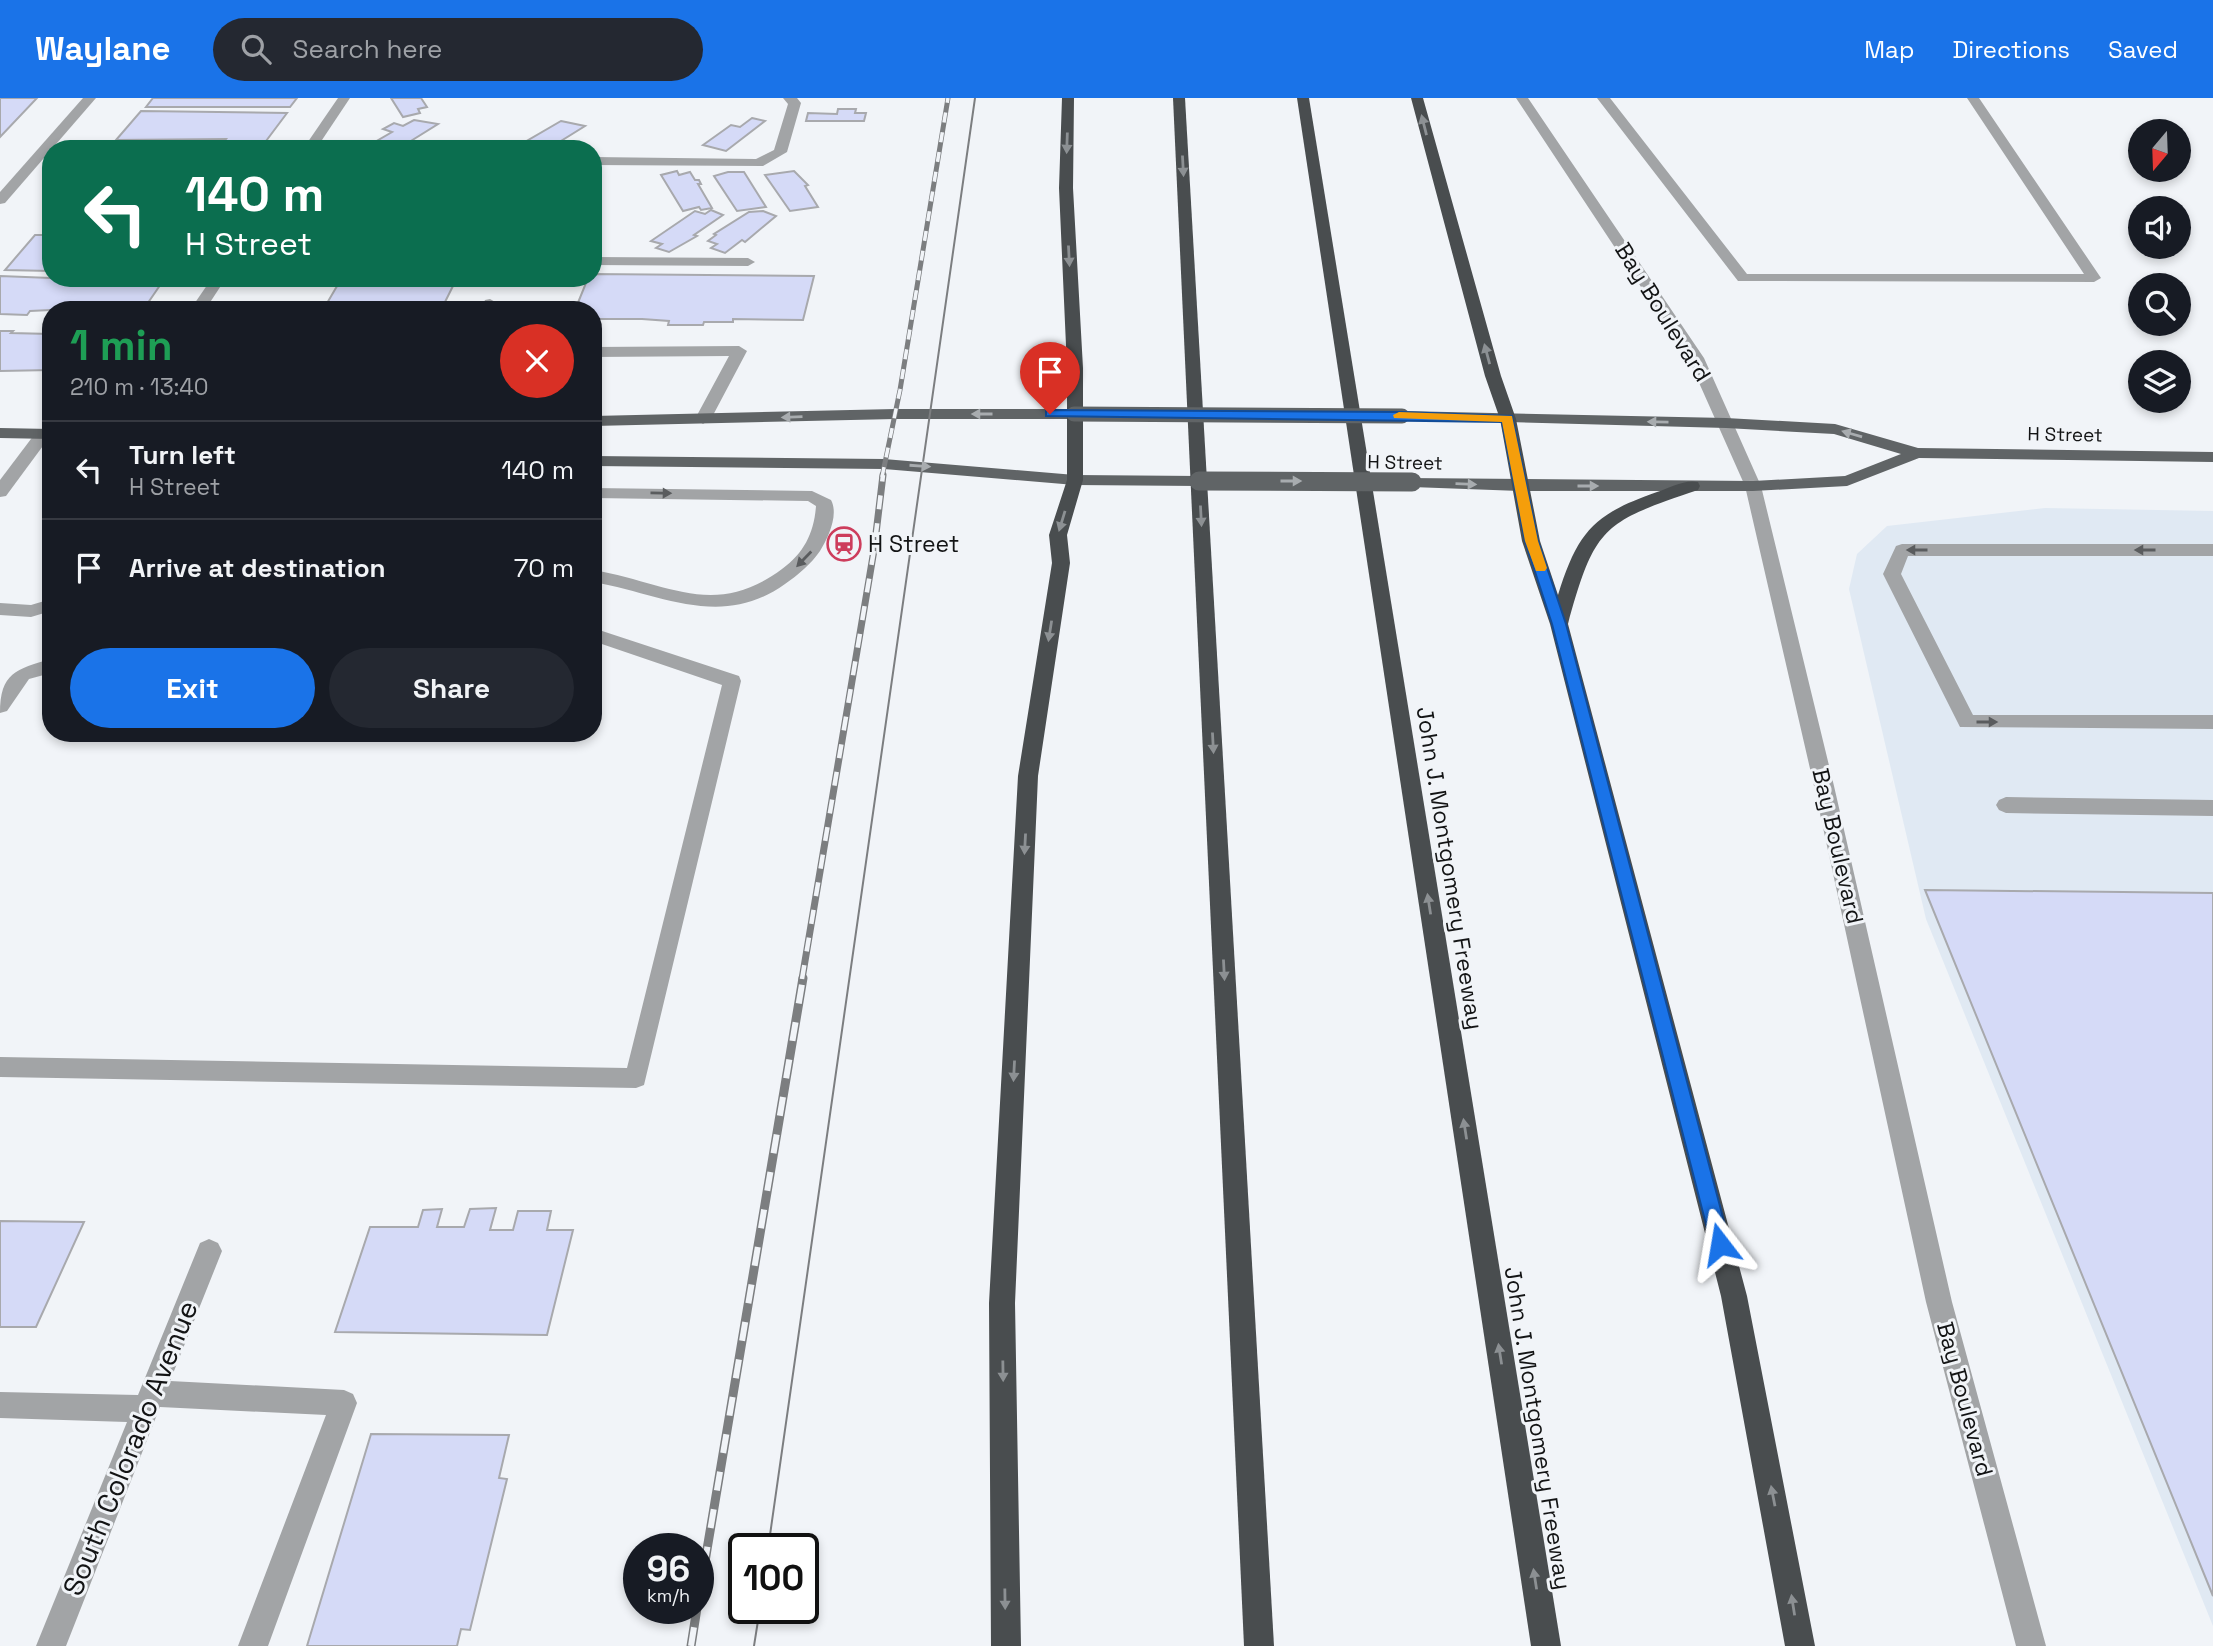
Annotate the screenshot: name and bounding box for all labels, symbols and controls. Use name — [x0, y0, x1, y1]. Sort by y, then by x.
search box — [213, 18, 703, 81]
text: Waylane — [35, 28, 171, 70]
icon: search — [237, 30, 275, 68]
text: Search here — [293, 32, 442, 66]
text: Map — [1864, 34, 1914, 65]
text: Directions — [1952, 34, 2070, 65]
text: Saved — [2108, 34, 2178, 65]
one-way arrow — [1418, 113, 1429, 135]
north arrow — [2128, 119, 2191, 182]
map controls — [2128, 119, 2191, 413]
one-way arrow — [1061, 132, 1073, 154]
one-way arrow — [1178, 155, 1189, 177]
text: 140 m — [185, 163, 324, 225]
icon: left — [70, 168, 161, 259]
button: sound — [2128, 196, 2191, 259]
text: H Street — [185, 224, 312, 264]
street label: Bay Boulevard — [1608, 237, 1718, 387]
one-way arrow — [1064, 245, 1075, 267]
button: search — [2128, 273, 2191, 336]
text: 1 min — [70, 319, 173, 372]
button: close — [500, 324, 574, 398]
pin — [1020, 342, 1080, 414]
one-way arrow — [1481, 343, 1491, 364]
button: layers — [2128, 350, 2191, 413]
icon: arrive — [1031, 353, 1069, 391]
text: 210 m · 13:40 — [70, 372, 208, 402]
one-way arrow — [970, 408, 992, 420]
one-way arrow — [780, 411, 802, 422]
one-way arrow — [1647, 416, 1669, 427]
street label: H Street — [2027, 421, 2103, 448]
one-way arrow — [1841, 429, 1862, 439]
text: Turn left — [129, 438, 236, 472]
street label: H Street — [1367, 449, 1443, 476]
icon: left — [70, 451, 108, 489]
text: 140 m — [501, 453, 574, 487]
one-way arrow — [909, 461, 931, 472]
text: H Street — [129, 472, 220, 502]
one-way arrow — [1281, 475, 1303, 487]
one-way arrow — [1455, 479, 1477, 490]
one-way arrow — [1577, 480, 1599, 492]
one-way arrow — [651, 488, 673, 499]
one-way arrow — [1196, 505, 1207, 527]
one-way arrow — [1057, 511, 1067, 532]
station icon: H Street — [825, 525, 863, 563]
place label: H Street — [868, 529, 959, 559]
one-way arrow — [1906, 544, 1928, 556]
one-way arrow — [2134, 544, 2156, 556]
icon: arrive — [70, 549, 108, 587]
one-way arrow — [796, 550, 812, 567]
text: Arrive at destination — [129, 551, 386, 585]
text: 70 m — [514, 551, 574, 585]
one-way arrow — [1045, 620, 1056, 642]
button: Exit — [70, 648, 315, 728]
button: Share — [329, 648, 574, 728]
street label: John J. Montgomery Freeway — [1410, 704, 1490, 1032]
one-way arrow — [1976, 716, 1998, 728]
one-way arrow — [1207, 732, 1218, 754]
street label: Bay Boulevard — [1806, 765, 1870, 927]
one-way arrow — [1019, 833, 1030, 855]
one-way arrow — [1424, 893, 1435, 915]
one-way arrow — [1219, 959, 1230, 981]
one-way arrow — [1008, 1060, 1019, 1082]
one-way arrow — [1459, 1118, 1470, 1140]
position arrow — [1683, 1207, 1757, 1281]
street label: John J. Montgomery Freeway — [1498, 1264, 1578, 1592]
street label: South Colorado Avenue — [54, 1295, 206, 1601]
street label: Bay Boulevard — [1930, 1318, 2000, 1480]
one-way arrow — [1494, 1343, 1505, 1365]
one-way arrow — [997, 1360, 1009, 1382]
one-way arrow — [1768, 1485, 1779, 1507]
speed limit sign: 100 — [728, 1533, 819, 1624]
text: 96 — [647, 1547, 690, 1591]
one-way arrow — [1530, 1567, 1541, 1589]
text: km/h — [647, 1584, 690, 1607]
one-way arrow — [1000, 1588, 1011, 1610]
one-way arrow — [1787, 1594, 1798, 1616]

